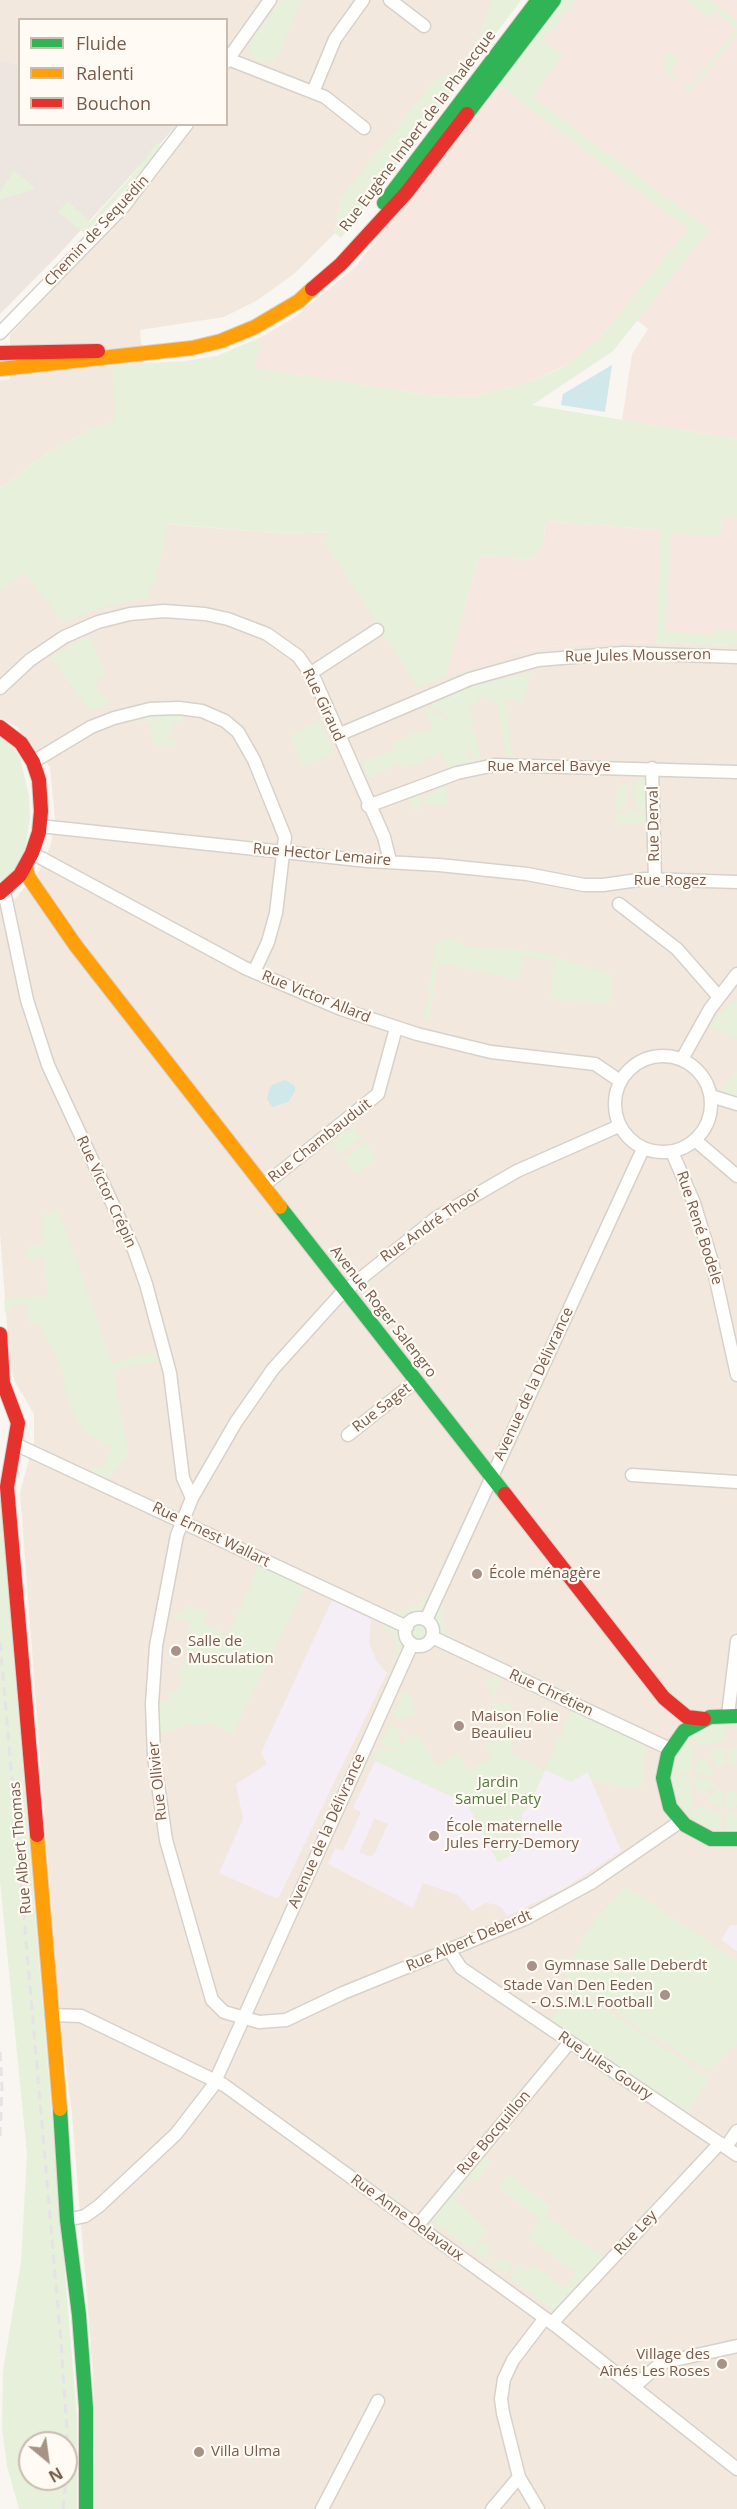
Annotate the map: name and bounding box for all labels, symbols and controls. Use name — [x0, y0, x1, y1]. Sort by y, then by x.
legend — [18, 18, 228, 126]
street label: Rue Eugène Imbert de la Phalecque — [336, 27, 500, 235]
text: Fluide — [76, 31, 127, 55]
text: Ralenti — [76, 61, 134, 85]
text: Bouchon — [76, 91, 151, 115]
street label: Chemin de Sequedin — [41, 172, 153, 290]
street label: Rue Jules Mousseron — [565, 646, 711, 666]
street label: Rue Giraud — [298, 666, 348, 744]
street label: Rue Marcel Bavye — [487, 758, 611, 776]
street label: Rue Derval — [644, 786, 664, 862]
street label: Rue Hector Lemaire — [252, 840, 392, 870]
street label: Rue Rogez — [634, 872, 706, 890]
street label: Rue Victor Allard — [259, 967, 373, 1027]
street label: Rue Chambauduit — [265, 1095, 375, 1187]
street label: Rue Victor Crépin — [72, 1133, 140, 1251]
street label: Rue René Bodele — [672, 1169, 726, 1287]
street label: Rue André Thoor — [377, 1184, 485, 1266]
street label: Avenue Roger Salengro — [326, 1243, 440, 1381]
street label: Avenue de la Délivrance — [490, 1304, 578, 1464]
street label: Rue Saget — [349, 1380, 415, 1436]
street label: Rue Ernest Wallart — [149, 1499, 273, 1571]
place label: École ménagère — [489, 1565, 601, 1583]
marker: École ménagère — [470, 1567, 484, 1581]
place label: Salle de Musculation — [188, 1633, 274, 1668]
marker: Salle de Musculation — [169, 1644, 183, 1658]
street label: Rue Chrétien — [506, 1666, 596, 1720]
place label: Maison Folie Beaulieu — [471, 1708, 559, 1743]
marker: Maison Folie Beaulieu — [452, 1719, 466, 1733]
street label: Rue Ollivier — [145, 1740, 171, 1822]
street label: Avenue de la Délivrance — [285, 1751, 369, 1911]
park label: Jardin Samuel Paty — [455, 1774, 541, 1809]
street label: Rue Albert Thomas — [6, 1781, 36, 1915]
place label: École maternelle Jules Ferry-Demory — [446, 1818, 579, 1853]
marker: École maternelle Jules Ferry-Demory — [427, 1829, 441, 1843]
street label: Rue Albert Deberdt — [404, 1906, 534, 1976]
place label: Gymnase Salle Deberdt — [544, 1957, 707, 1975]
marker: Gymnase Salle Deberdt — [525, 1959, 539, 1973]
place label: Stade Van Den Eeden - O.S.M.L Football — [503, 1977, 653, 2012]
marker: Stade Van Den Eeden - O.S.M.L Football — [658, 1988, 672, 2002]
street label: Rue Jules Goury — [554, 2028, 656, 2104]
street label: Rue Bocquillon — [453, 2087, 535, 2179]
street label: Rue Anne Delavaux — [347, 2171, 467, 2265]
street label: Rue Ley — [611, 2207, 661, 2259]
place label: Village des Aînés Les Roses — [600, 2346, 710, 2381]
marker: Village des Aînés Les Roses — [715, 2357, 729, 2371]
north arrow — [18, 2431, 78, 2491]
place label: Villa Ulma — [211, 2443, 280, 2461]
marker: Villa Ulma — [192, 2445, 206, 2459]
text: N — [45, 2462, 67, 2488]

